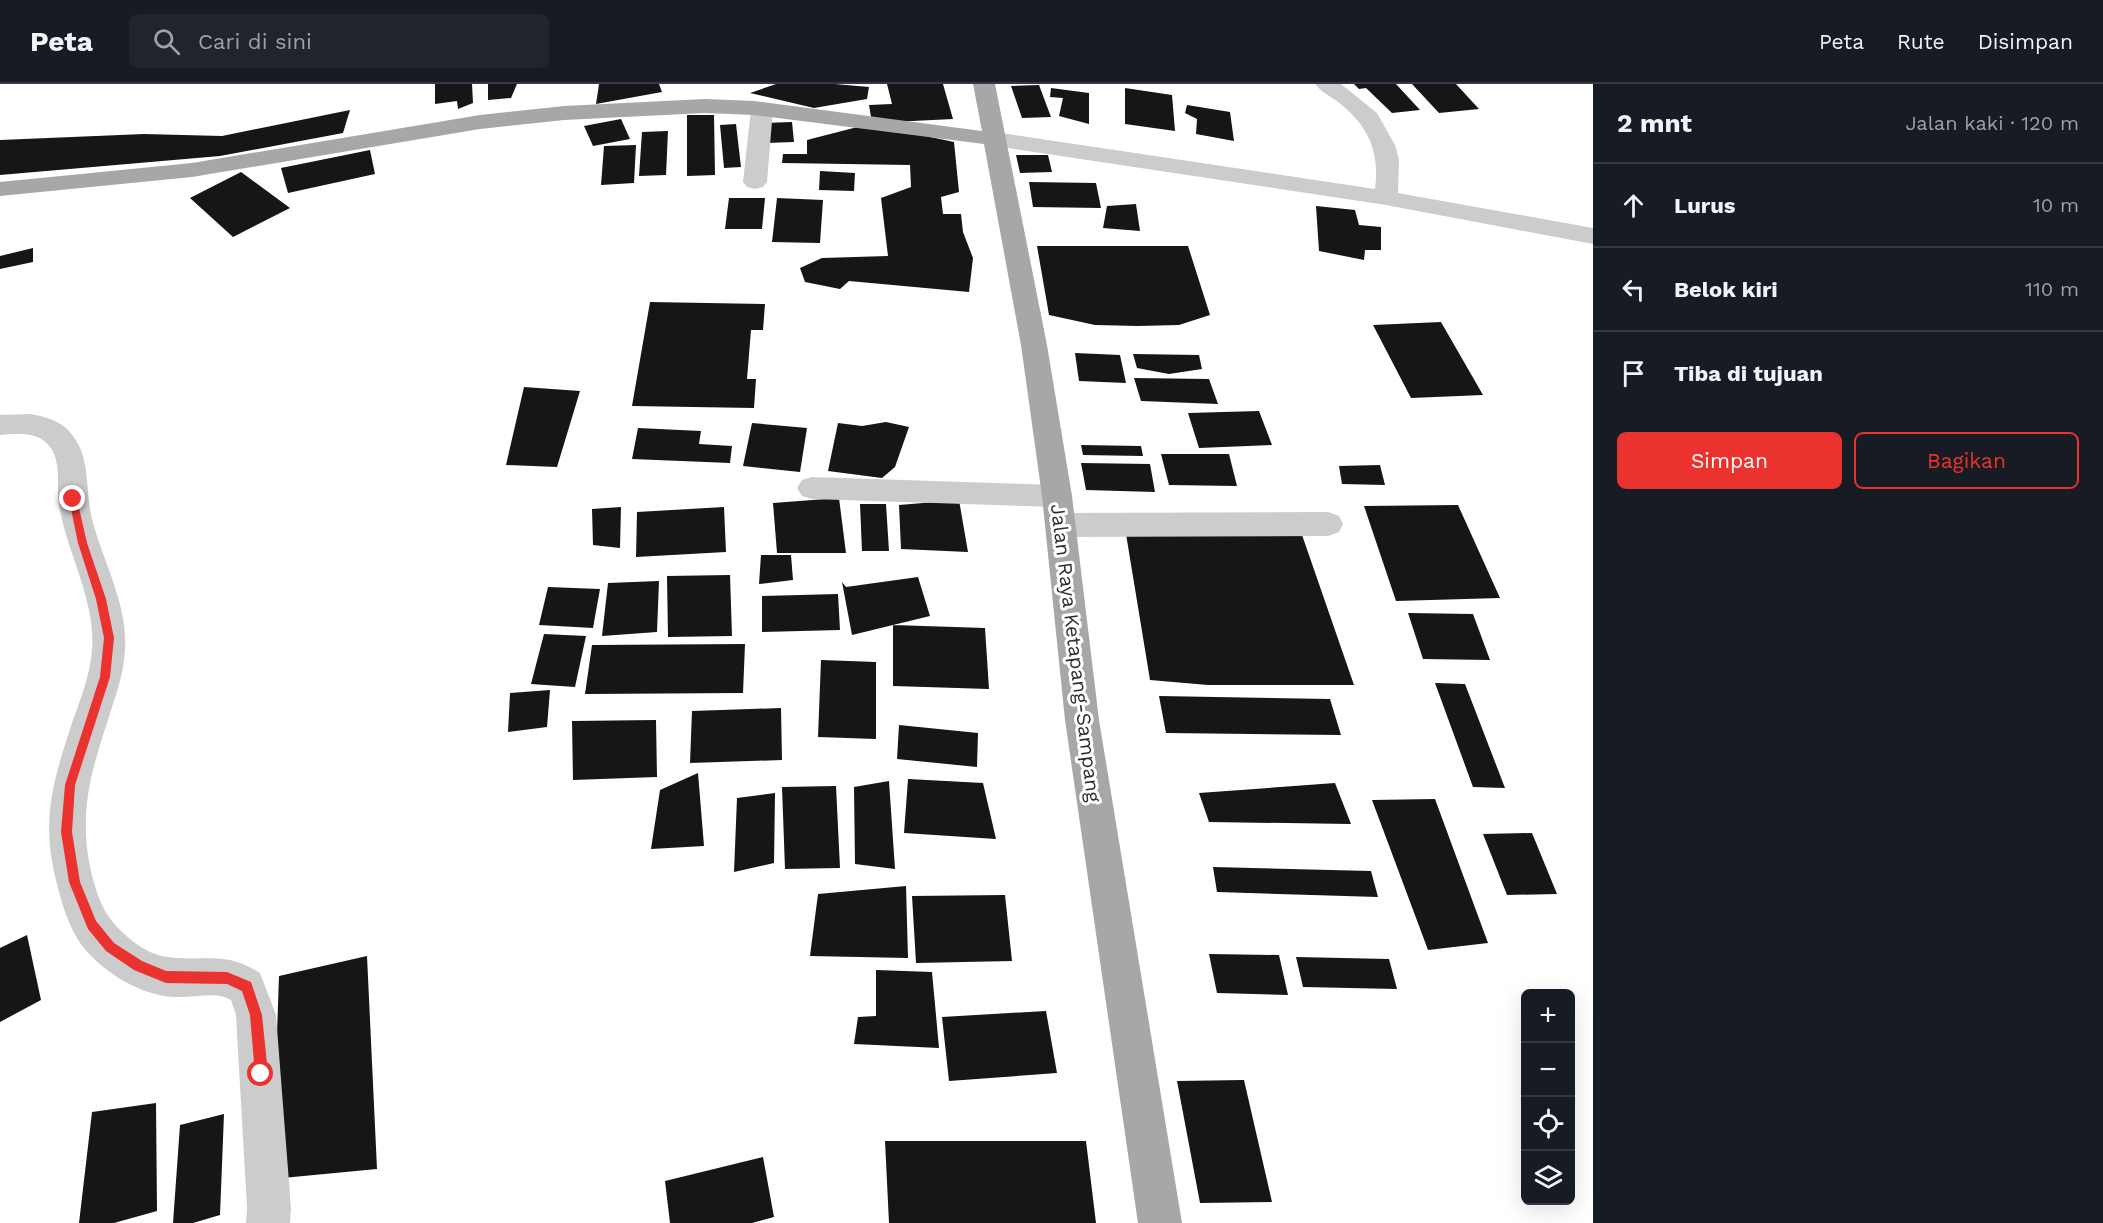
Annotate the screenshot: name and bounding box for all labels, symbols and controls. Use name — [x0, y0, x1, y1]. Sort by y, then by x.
search box — [129, 14, 549, 68]
text: Peta — [30, 25, 93, 58]
icon: search — [150, 25, 183, 58]
text: Cari di sini — [198, 29, 312, 54]
text: Peta — [1819, 29, 1864, 54]
text: Rute — [1897, 29, 1945, 54]
text: Disimpan — [1978, 29, 2073, 54]
text: 2 mnt — [1617, 108, 1692, 138]
text: Jalan kaki · 120 m — [1905, 111, 2079, 135]
icon: ahead — [1617, 189, 1650, 222]
text: Lurus — [1674, 193, 1736, 218]
text: 10 m — [2033, 193, 2079, 217]
icon: left — [1617, 273, 1650, 306]
text: Belok kiri — [1674, 277, 1778, 302]
text: 110 m — [2025, 277, 2079, 301]
icon: arrive — [1617, 357, 1650, 390]
text: Tiba di tujuan — [1674, 361, 1823, 386]
button: Simpan — [1617, 432, 1842, 489]
button: Bagikan — [1854, 432, 2079, 489]
route end — [59, 485, 85, 511]
street label: Jalan Raya Ketapang-Sampang — [1046, 502, 1106, 804]
map controls — [1521, 989, 1575, 1205]
button: + — [1521, 989, 1575, 1043]
button: − — [1521, 1043, 1575, 1097]
route start — [247, 1060, 273, 1086]
button: locate — [1521, 1097, 1575, 1151]
button: layers — [1521, 1151, 1575, 1205]

